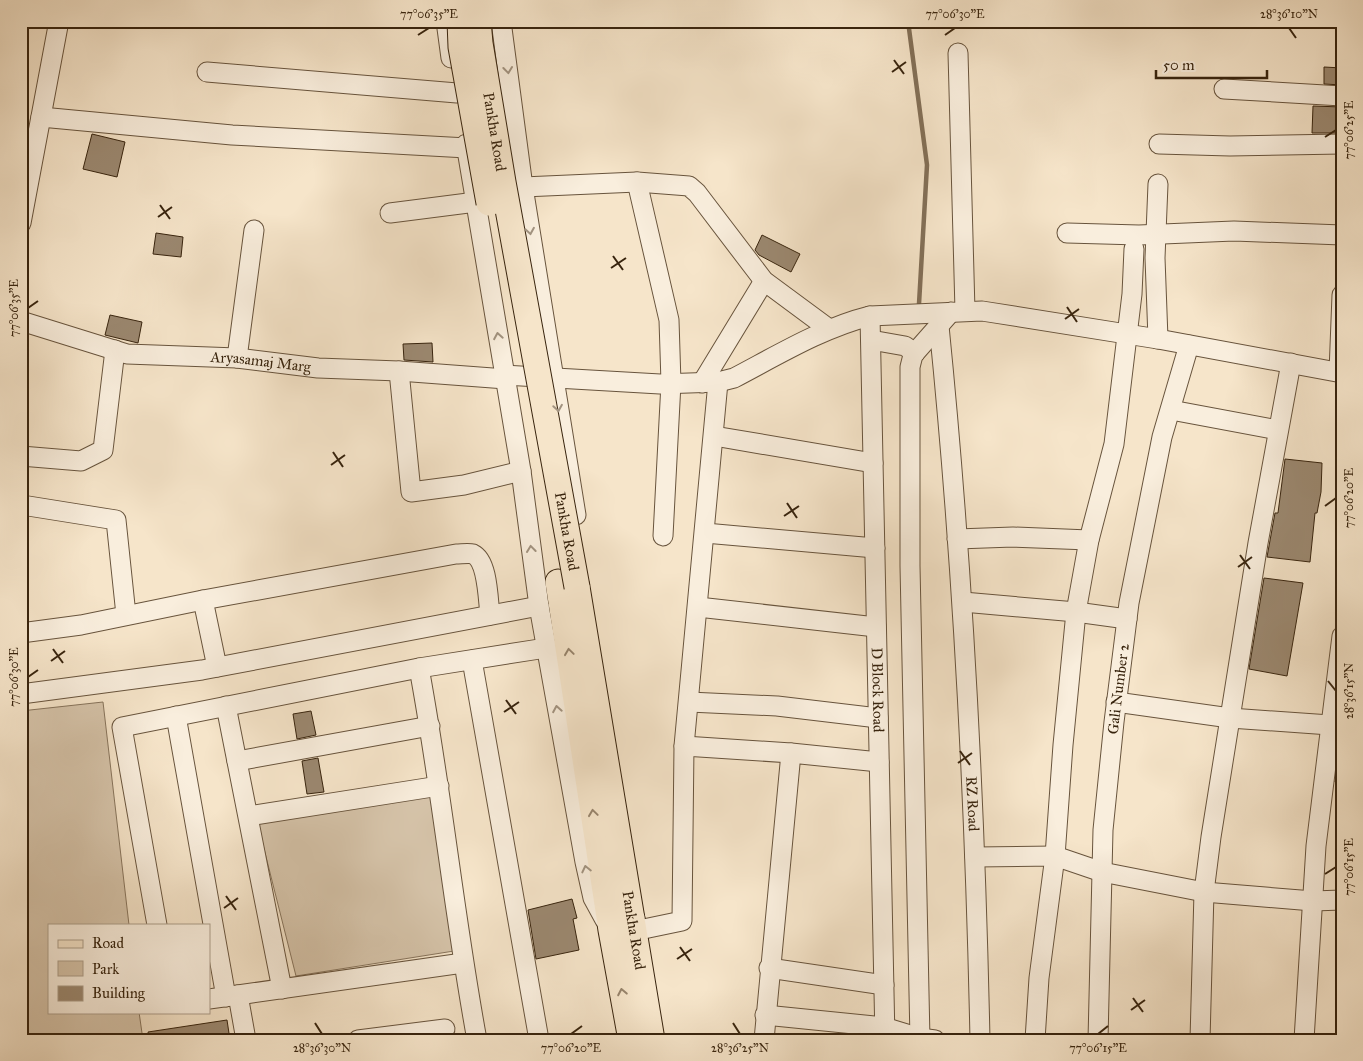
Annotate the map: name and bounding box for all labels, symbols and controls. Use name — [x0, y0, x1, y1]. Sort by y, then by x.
text: 77°06'35"E — [400, 7, 458, 21]
text: 77°06'30"E — [925, 7, 985, 21]
text: 28°36'10"N — [1260, 7, 1318, 21]
scale bar — [1156, 48, 1267, 80]
text: 50 m — [1163, 56, 1195, 74]
one-way arrow — [502, 65, 512, 74]
street label: Pankha Road — [479, 91, 510, 173]
text: 77°06'25"E — [1342, 100, 1356, 159]
one-way arrow — [524, 226, 534, 235]
text: 77°06'35"E — [7, 279, 21, 337]
one-way arrow — [494, 332, 504, 341]
street label: Aryasamaj Marg — [209, 348, 313, 376]
one-way arrow — [553, 404, 563, 413]
text: 77°06'20"E — [1342, 467, 1356, 528]
street label: Pankha Road — [551, 490, 583, 573]
one-way arrow — [526, 544, 537, 552]
street label: Gali Number 2 — [1104, 642, 1133, 735]
text: 77°06'30"E — [7, 647, 21, 707]
one-way arrow — [564, 647, 575, 655]
street label: D Block Road — [868, 647, 888, 733]
text: 28°36'15"N — [1342, 663, 1356, 719]
one-way arrow — [553, 705, 563, 713]
street label: RZ Road — [962, 776, 983, 832]
one-way arrow — [588, 808, 599, 816]
text: 77°06'15"E — [1342, 838, 1356, 896]
one-way arrow — [581, 864, 592, 873]
street label: Pankha Road — [618, 890, 649, 972]
legend — [48, 924, 210, 1014]
text: Road — [92, 934, 124, 952]
text: Park — [92, 960, 119, 978]
text: Building — [92, 984, 146, 1002]
one-way arrow — [618, 987, 628, 996]
text: 28°36'30"N — [293, 1041, 351, 1055]
text: 77°06'20"E — [541, 1041, 602, 1055]
text: 28°36'25"N — [711, 1041, 769, 1055]
text: 77°06'15"E — [1069, 1041, 1127, 1055]

